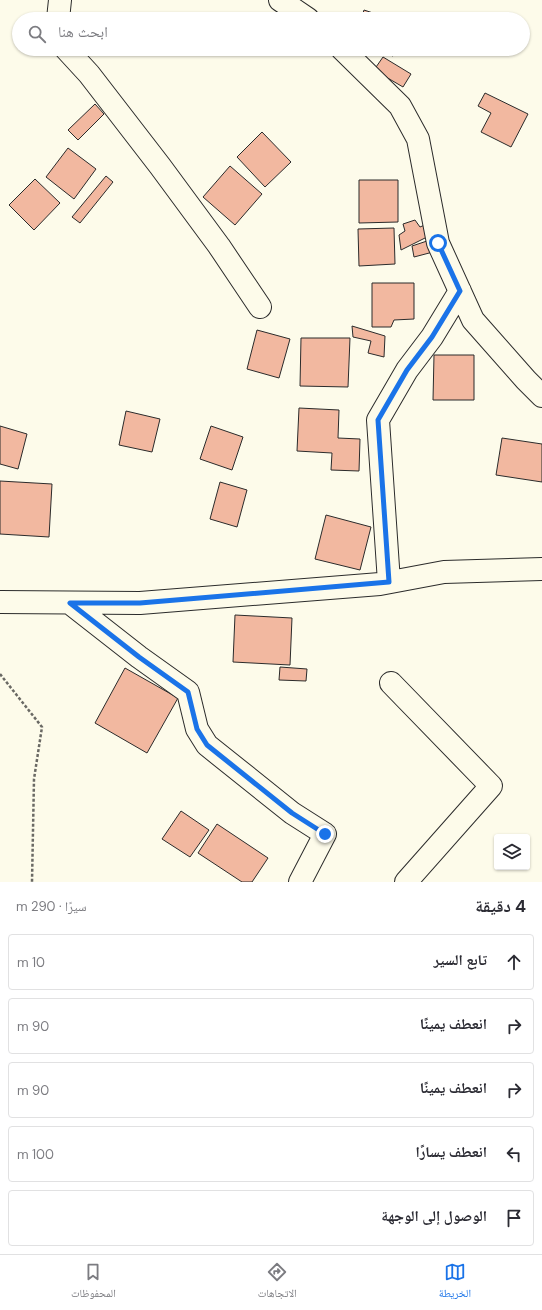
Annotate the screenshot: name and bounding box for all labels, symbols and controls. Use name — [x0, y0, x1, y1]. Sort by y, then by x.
search box — [12, 12, 530, 56]
text: ابحث هنا — [58, 22, 108, 42]
icon: search — [26, 23, 48, 45]
route start — [429, 234, 447, 252]
route end — [316, 825, 334, 843]
map controls — [494, 834, 530, 870]
button: layers — [494, 834, 530, 870]
text: 4 دقيقة — [475, 895, 526, 917]
text: سيرًا · 290 m — [16, 898, 87, 915]
text: تابع السير — [433, 950, 487, 970]
icon: ahead — [503, 951, 525, 973]
text: 10 m — [17, 954, 45, 971]
text: انعطف يمينًا — [420, 1014, 487, 1034]
icon: right — [503, 1015, 525, 1037]
text: 90 m — [17, 1018, 49, 1035]
text: انعطف يمينًا — [420, 1078, 487, 1098]
icon: right — [503, 1079, 525, 1101]
text: 90 m — [17, 1082, 49, 1099]
text: انعطف يسارًا — [415, 1142, 487, 1162]
icon: left — [503, 1143, 525, 1165]
text: 100 m — [17, 1146, 54, 1163]
text: الوصول إلى الوجهة — [381, 1206, 487, 1226]
icon: arrive — [503, 1207, 525, 1229]
tab: المحفوظات — [71, 1261, 116, 1304]
tab: الاتجاهات — [258, 1261, 297, 1304]
tab: الخريطة — [439, 1261, 471, 1304]

